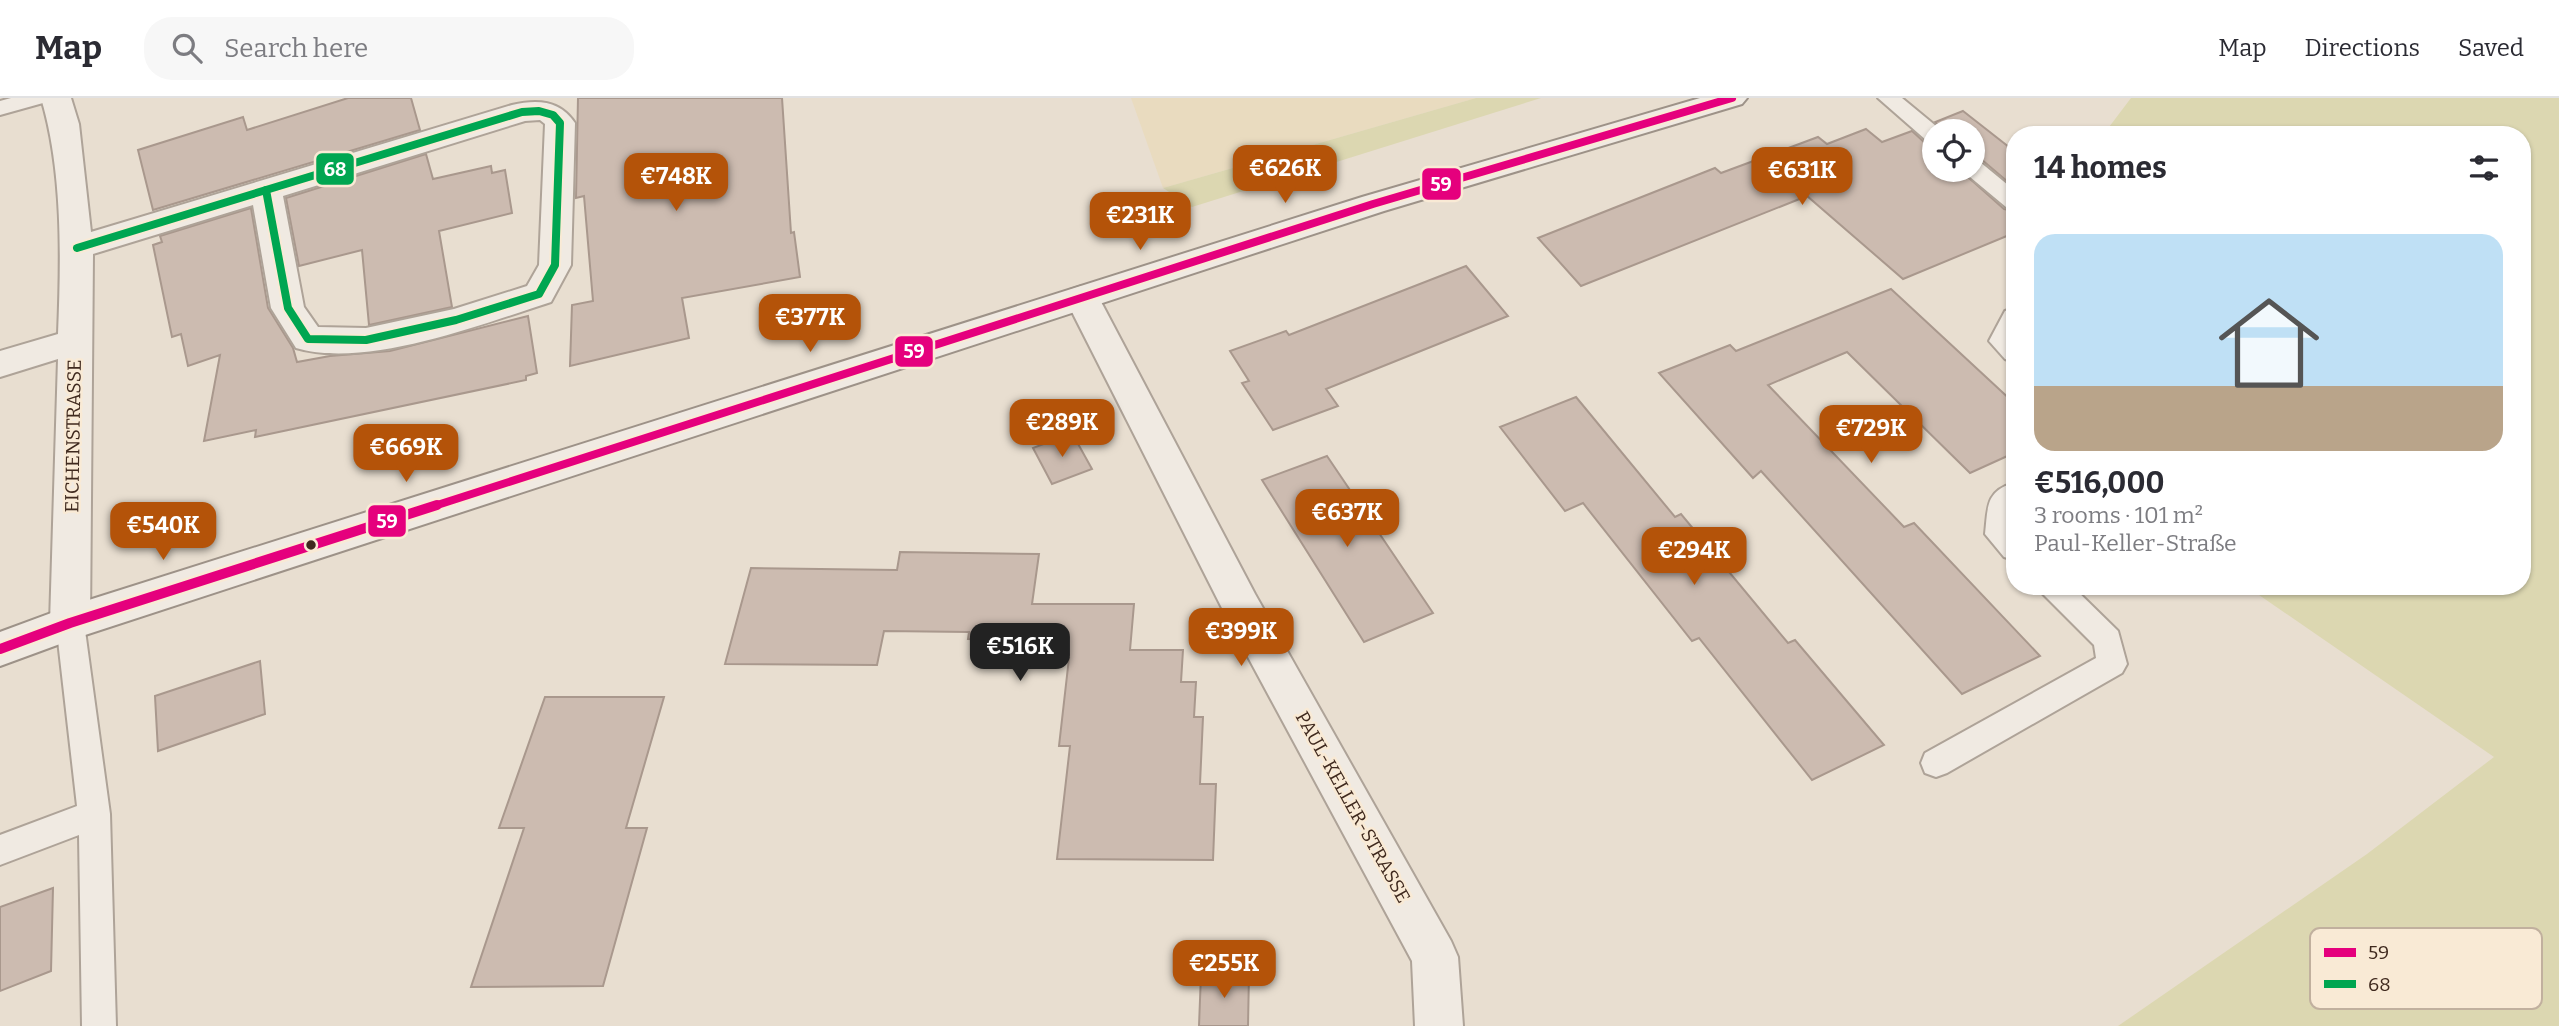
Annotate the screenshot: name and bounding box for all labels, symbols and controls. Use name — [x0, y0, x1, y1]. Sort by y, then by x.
search box — [144, 17, 634, 80]
text: Map — [35, 28, 102, 68]
icon: search — [168, 29, 206, 67]
text: Search here — [224, 33, 368, 64]
text: Map — [2218, 34, 2267, 62]
text: Directions — [2305, 34, 2420, 62]
text: Saved — [2458, 34, 2524, 62]
map controls — [1922, 119, 1985, 182]
button: locate — [1922, 119, 1985, 182]
pin: €626K — [1236, 146, 1334, 205]
pin: €631K — [1753, 148, 1851, 207]
icon: filters — [2465, 149, 2503, 187]
text: 14 homes — [2034, 150, 2167, 186]
line badge: 68 — [315, 152, 355, 186]
pin: €748K — [627, 153, 725, 213]
text: €626K — [1249, 154, 1321, 182]
text: €631K — [1767, 156, 1837, 184]
text: 68 — [324, 158, 346, 181]
text: €748K — [640, 162, 712, 190]
line badge: 59 — [1421, 167, 1462, 201]
text: 59 — [1430, 173, 1452, 196]
pin: €231K — [1091, 192, 1189, 252]
text: €231K — [1106, 201, 1174, 229]
icon: home — [2206, 280, 2332, 406]
pin: €377K — [761, 294, 859, 354]
text: €377K — [775, 303, 845, 331]
line badge: 59 — [894, 335, 934, 368]
text: 59 — [903, 340, 925, 363]
street label: EICHENSTRASSE — [60, 359, 86, 513]
pin: €289K — [1013, 400, 1111, 459]
pin: €729K — [1822, 406, 1920, 465]
text: €289K — [1026, 408, 1098, 436]
text: €729K — [1835, 414, 1907, 442]
pin: €669K — [357, 424, 455, 484]
text: €669K — [369, 433, 443, 461]
text: €516,000 — [2034, 465, 2165, 501]
pin: €637K — [1298, 490, 1396, 549]
text: €637K — [1311, 498, 1383, 526]
text: 3 rooms · 101 m² — [2034, 501, 2203, 529]
pin: €540K — [114, 503, 212, 562]
line badge: 59 — [367, 504, 407, 538]
text: 59 — [376, 510, 398, 533]
text: €540K — [126, 511, 200, 539]
pin: €294K — [1645, 528, 1743, 587]
text: Paul-Keller-Straße — [2034, 529, 2237, 557]
text: €294K — [1658, 536, 1730, 564]
unlabelled marker — [304, 538, 318, 552]
pin: €399K — [1192, 608, 1290, 668]
text: €399K — [1205, 617, 1277, 645]
pin: €516K — [971, 624, 1069, 683]
text: €516K — [986, 632, 1054, 660]
street label: PAUL-KELLER-STRASSE — [1291, 707, 1415, 907]
legend — [2310, 928, 2542, 1009]
pin: €255K — [1175, 940, 1273, 1000]
text: 59 — [2368, 941, 2389, 964]
text: €255K — [1189, 949, 1259, 977]
text: 68 — [2368, 973, 2391, 996]

